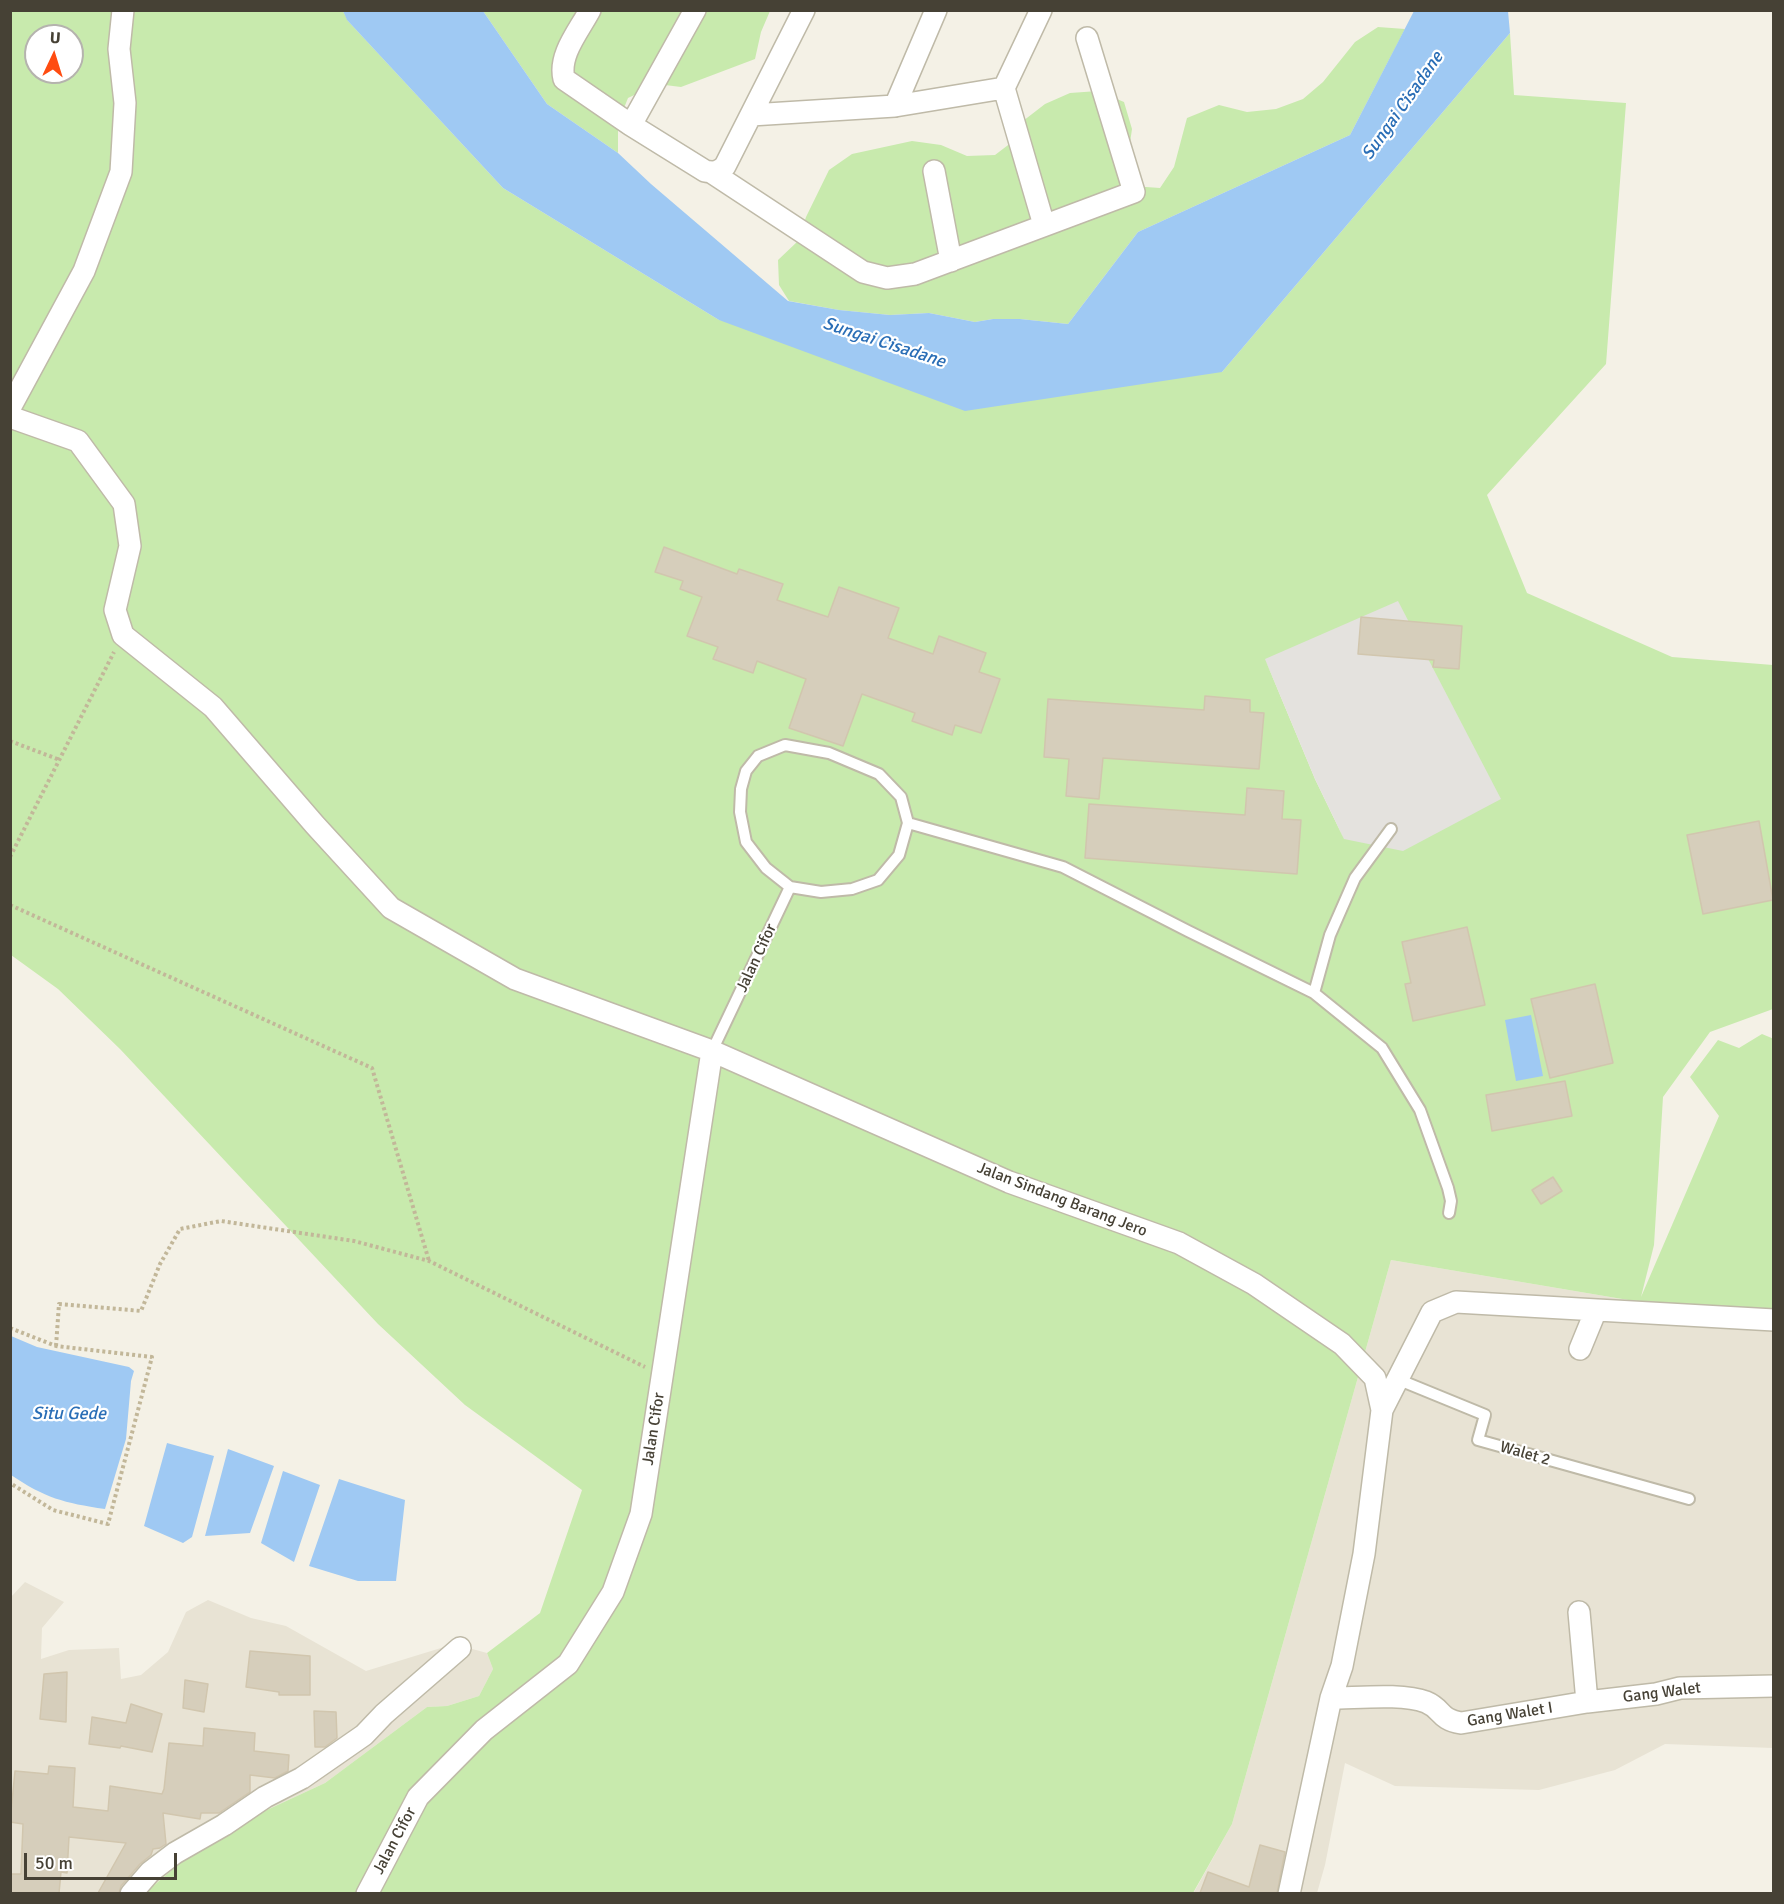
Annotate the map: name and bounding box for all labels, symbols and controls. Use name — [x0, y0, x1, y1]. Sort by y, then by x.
north arrow — [24, 24, 84, 84]
text: U — [49, 28, 61, 48]
water label: Sungai Cisadane — [1358, 48, 1448, 164]
water label: Sungai Cisadane — [820, 313, 948, 373]
street label: Jalan Cifor — [733, 921, 781, 995]
street label: Jalan Sindang Barang Jero — [974, 1159, 1150, 1241]
street label: Jalan Cifor — [639, 1391, 669, 1467]
water label: Situ Gede — [32, 1403, 106, 1425]
street label: Walet 2 — [1498, 1438, 1552, 1470]
street label: Gang Walet — [1622, 1679, 1702, 1707]
street label: Gang Walet I — [1466, 1699, 1554, 1731]
street label: Jalan Cifor — [369, 1804, 421, 1878]
scale bar — [27, 1841, 180, 1879]
text: 50 m — [35, 1852, 73, 1874]

